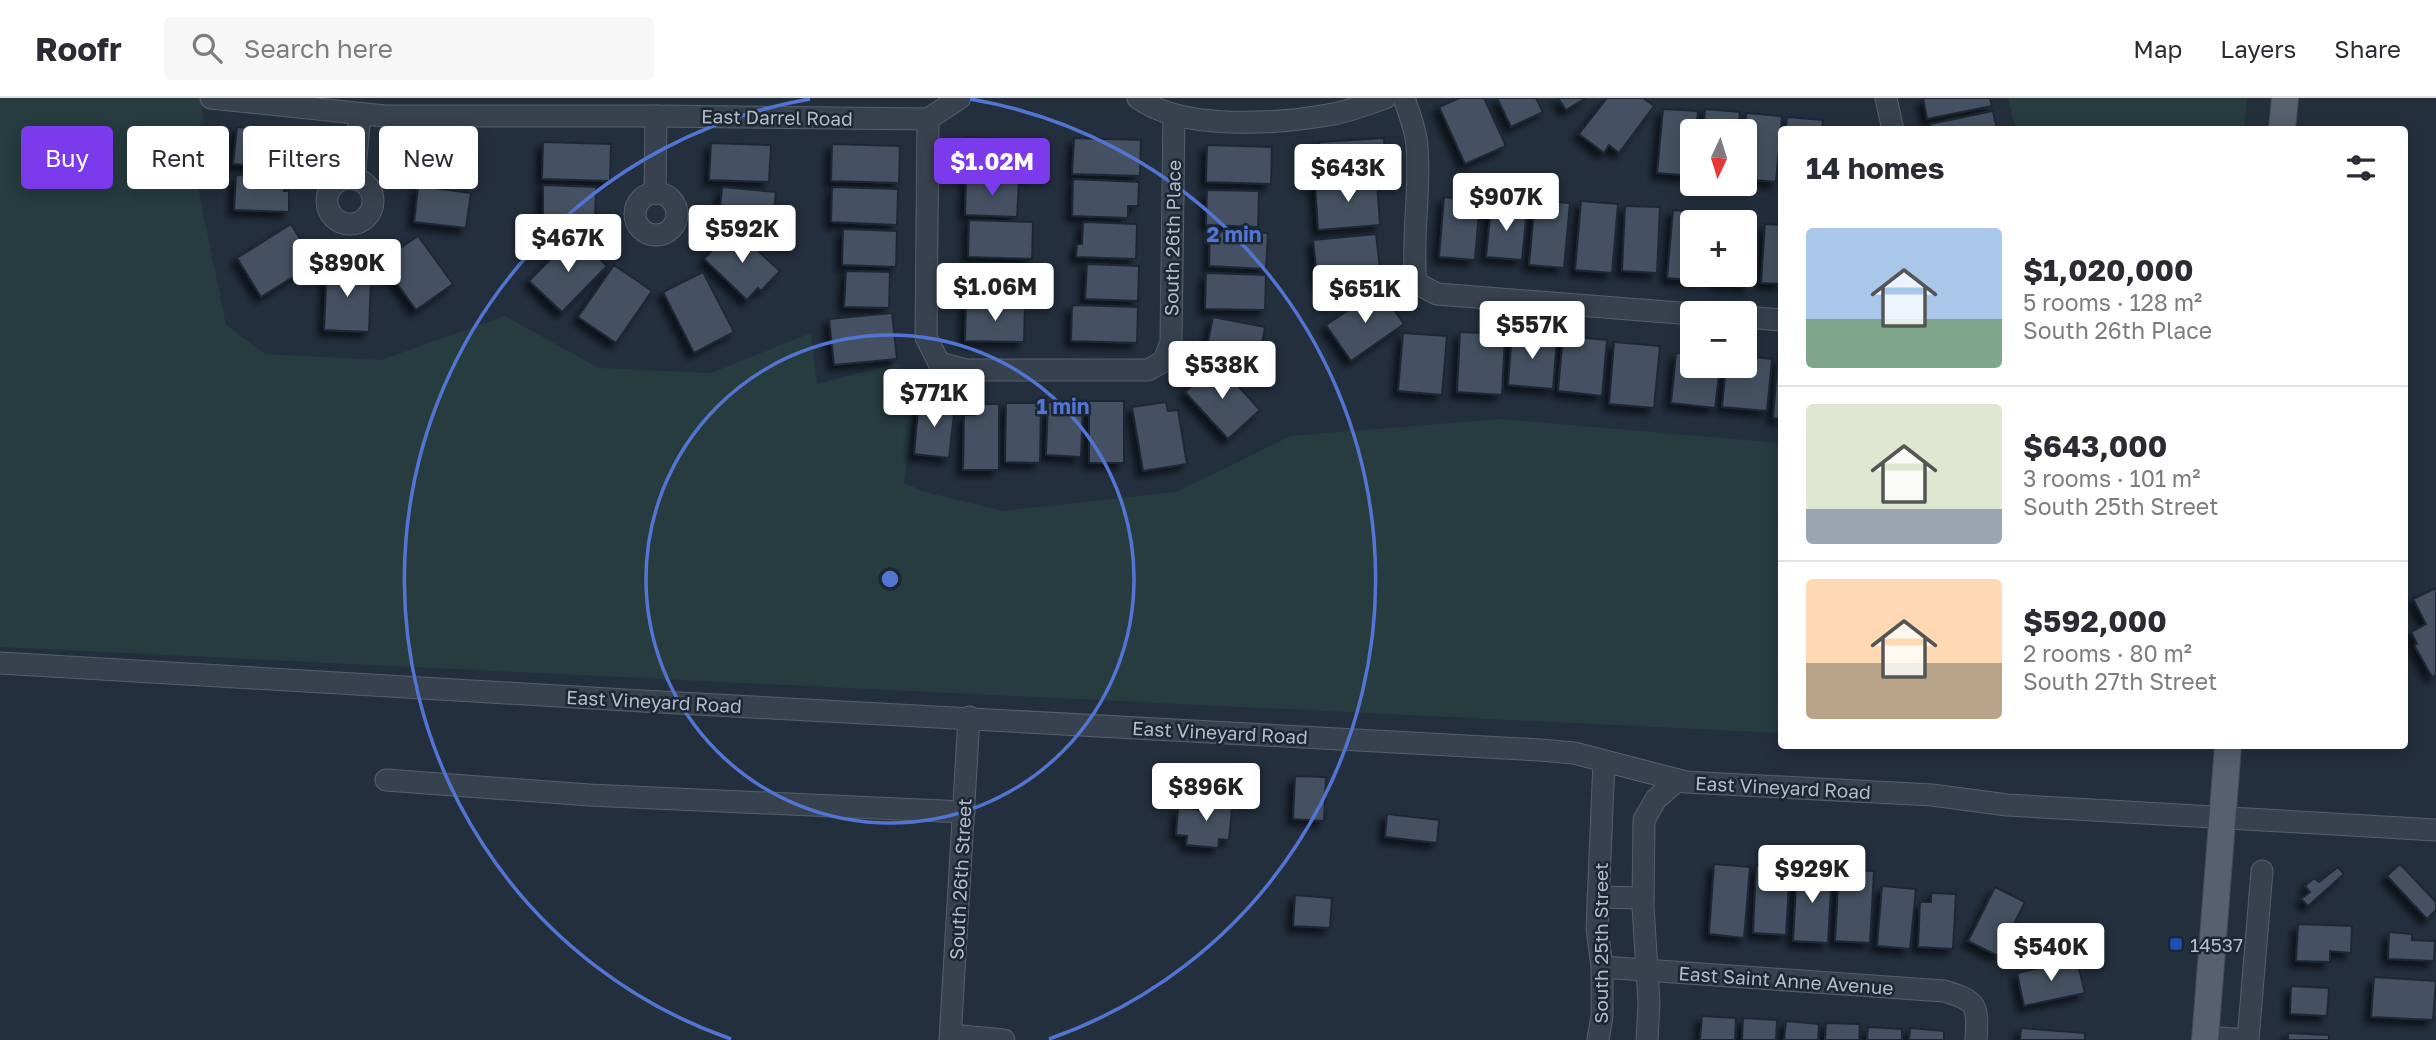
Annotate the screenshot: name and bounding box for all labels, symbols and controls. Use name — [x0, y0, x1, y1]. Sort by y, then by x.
search box — [164, 17, 654, 80]
text: Roofr — [35, 29, 122, 68]
icon: search — [188, 29, 226, 67]
text: Search here — [244, 33, 393, 64]
text: Map — [2133, 34, 2182, 63]
text: Layers — [2220, 34, 2296, 63]
text: Share — [2334, 34, 2401, 63]
street label: East Darrel Road — [701, 104, 853, 130]
north arrow — [1680, 119, 1757, 196]
map controls — [1680, 119, 1757, 378]
chip: Buy — [21, 126, 113, 189]
chip: Rent — [127, 126, 229, 189]
chip: Filters — [243, 126, 365, 189]
chip: New — [379, 126, 478, 189]
pin: $1.02M — [935, 139, 1049, 198]
pin: $643K — [1299, 144, 1397, 204]
text: $1.02M — [950, 147, 1034, 175]
icon: filters — [2342, 149, 2380, 187]
text: 14 homes — [1806, 150, 1945, 186]
text: $643K — [1310, 153, 1386, 181]
street label: South 26th Place — [1159, 160, 1185, 316]
pin: $907K — [1457, 174, 1555, 233]
text: $907K — [1469, 182, 1543, 210]
pin: $592K — [693, 206, 791, 265]
button: + — [1680, 210, 1757, 287]
pin: $467K — [519, 214, 617, 274]
text: $592K — [705, 214, 779, 242]
text: 2 min — [1207, 221, 1261, 247]
text: $467K — [531, 223, 605, 251]
pin: $890K — [298, 240, 396, 299]
text: $890K — [309, 248, 385, 276]
text: $1,020,000 — [2023, 252, 2194, 288]
icon: home — [1862, 256, 1946, 340]
pin: $1.06M — [938, 264, 1052, 323]
pin: $651K — [1316, 266, 1414, 325]
text: $1.06M — [953, 272, 1037, 300]
text: $651K — [1329, 274, 1401, 302]
text: 5 rooms · 128 m² — [2023, 288, 2202, 316]
button: − — [1680, 301, 1757, 378]
pin: $557K — [1483, 302, 1581, 361]
text: $557K — [1496, 310, 1568, 338]
text: South 26th Place — [2023, 316, 2212, 344]
pin: $538K — [1173, 342, 1271, 401]
text: $538K — [1185, 350, 1259, 378]
pin: $771K — [885, 370, 983, 429]
text: $771K — [899, 378, 969, 406]
text: 1 min — [1037, 393, 1089, 419]
text: $643,000 — [2023, 428, 2167, 464]
icon: home — [1862, 432, 1946, 516]
text: 3 rooms · 101 m² — [2023, 464, 2200, 492]
text: South 25th Street — [2023, 492, 2218, 520]
centre of rings — [878, 567, 902, 591]
text: $592,000 — [2023, 603, 2167, 639]
icon: home — [1862, 607, 1946, 691]
text: 2 rooms · 80 m² — [2023, 639, 2192, 667]
text: South 27th Street — [2023, 667, 2217, 695]
street label: East Vineyard Road — [566, 685, 742, 717]
street label: East Vineyard Road — [1132, 716, 1308, 748]
pin: $896K — [1157, 764, 1255, 823]
street label: East Vineyard Road — [1695, 771, 1871, 803]
text: $896K — [1168, 772, 1244, 800]
street label: South 26th Street — [944, 798, 976, 960]
pin: $929K — [1763, 846, 1861, 905]
text: $929K — [1774, 854, 1850, 882]
street label: South 25th Street — [1589, 862, 1612, 1024]
pin: $540K — [2002, 924, 2100, 983]
text: $540K — [2013, 932, 2089, 960]
place label: 14537 — [2190, 933, 2243, 956]
marker: 14537 — [2168, 936, 2184, 952]
street label: East Saint Anne Avenue — [1678, 961, 1894, 999]

